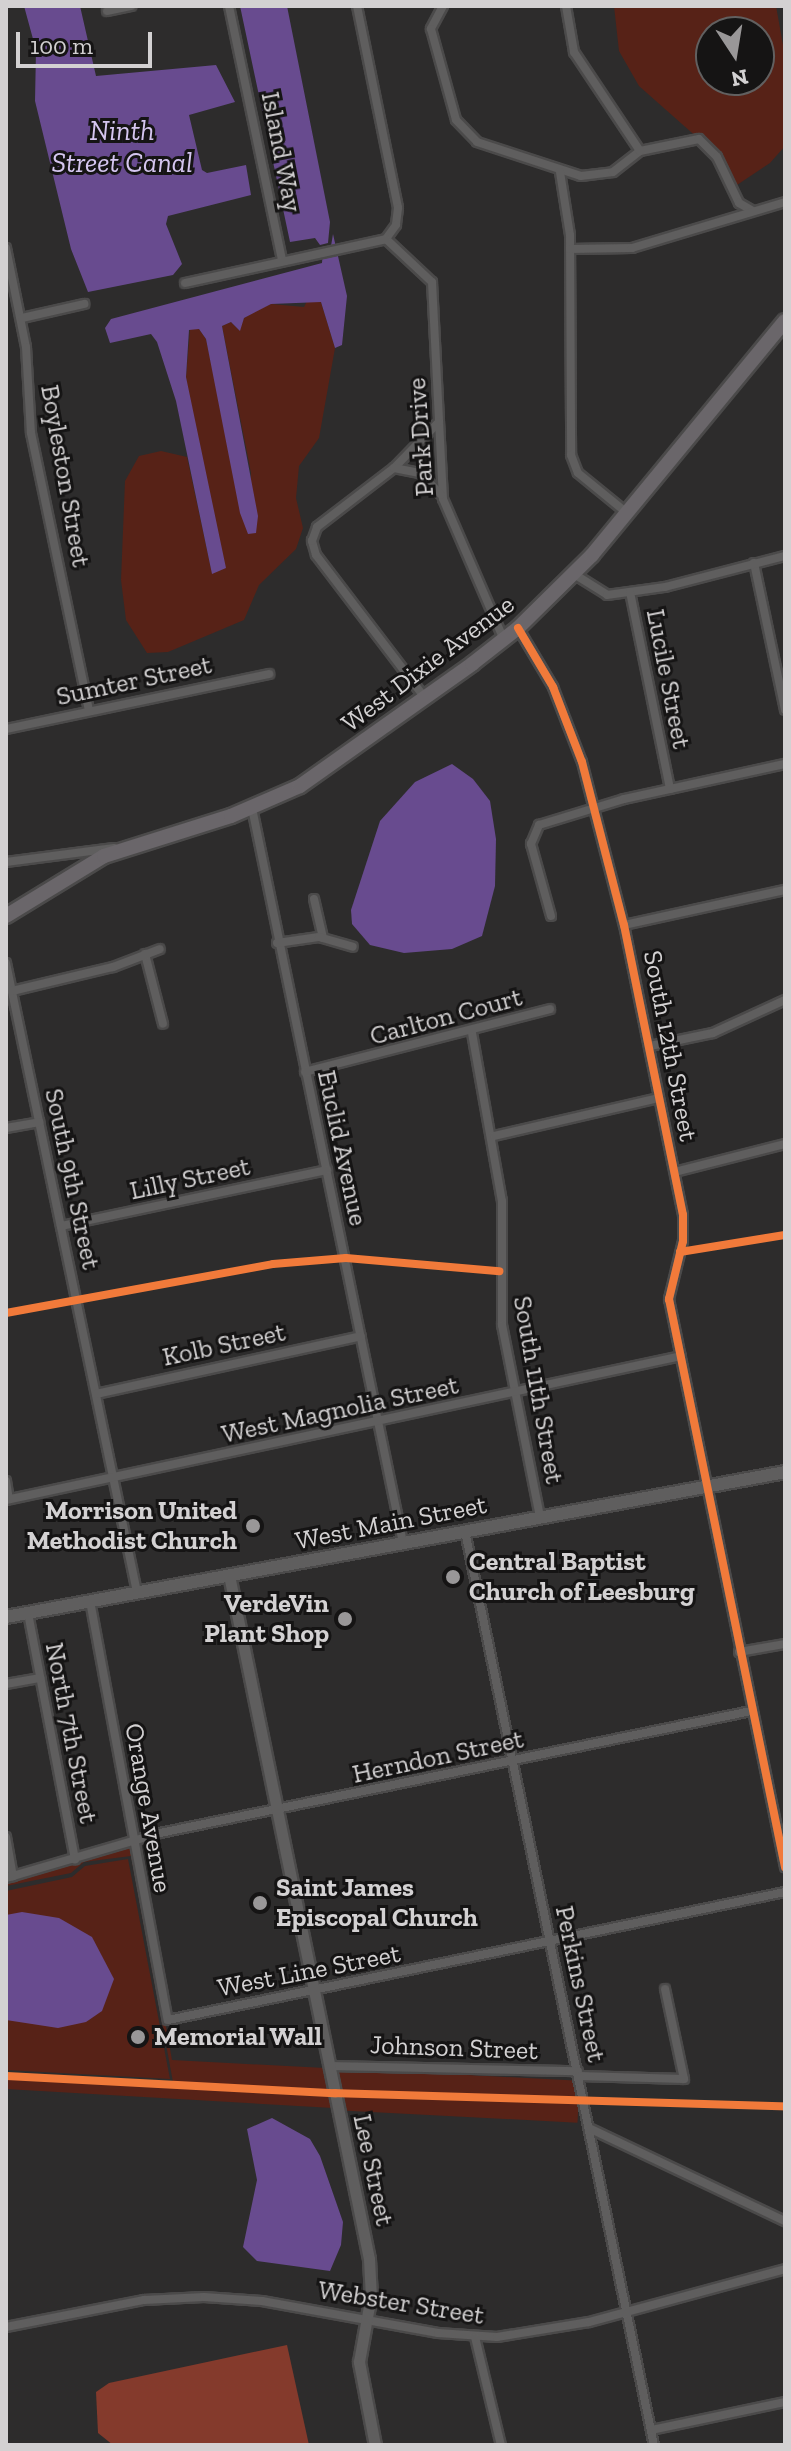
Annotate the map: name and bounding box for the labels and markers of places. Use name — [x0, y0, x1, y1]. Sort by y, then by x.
place label: Morrison United Methodist Church — [27, 1495, 237, 1556]
marker: Morrison United Methodist Church — [244, 1517, 262, 1535]
place label: Central Baptist Church of Leesburg — [469, 1546, 694, 1608]
marker: Central Baptist Church of Leesburg — [444, 1568, 462, 1586]
place label: VerdeVin Plant Shop — [204, 1588, 329, 1650]
marker: VerdeVin Plant Shop — [336, 1610, 354, 1628]
place label: Saint James Episcopal Church — [276, 1872, 478, 1934]
marker: Saint James Episcopal Church — [251, 1894, 269, 1912]
place label: Memorial Wall — [154, 2021, 323, 2053]
marker: Memorial Wall — [129, 2028, 147, 2046]

